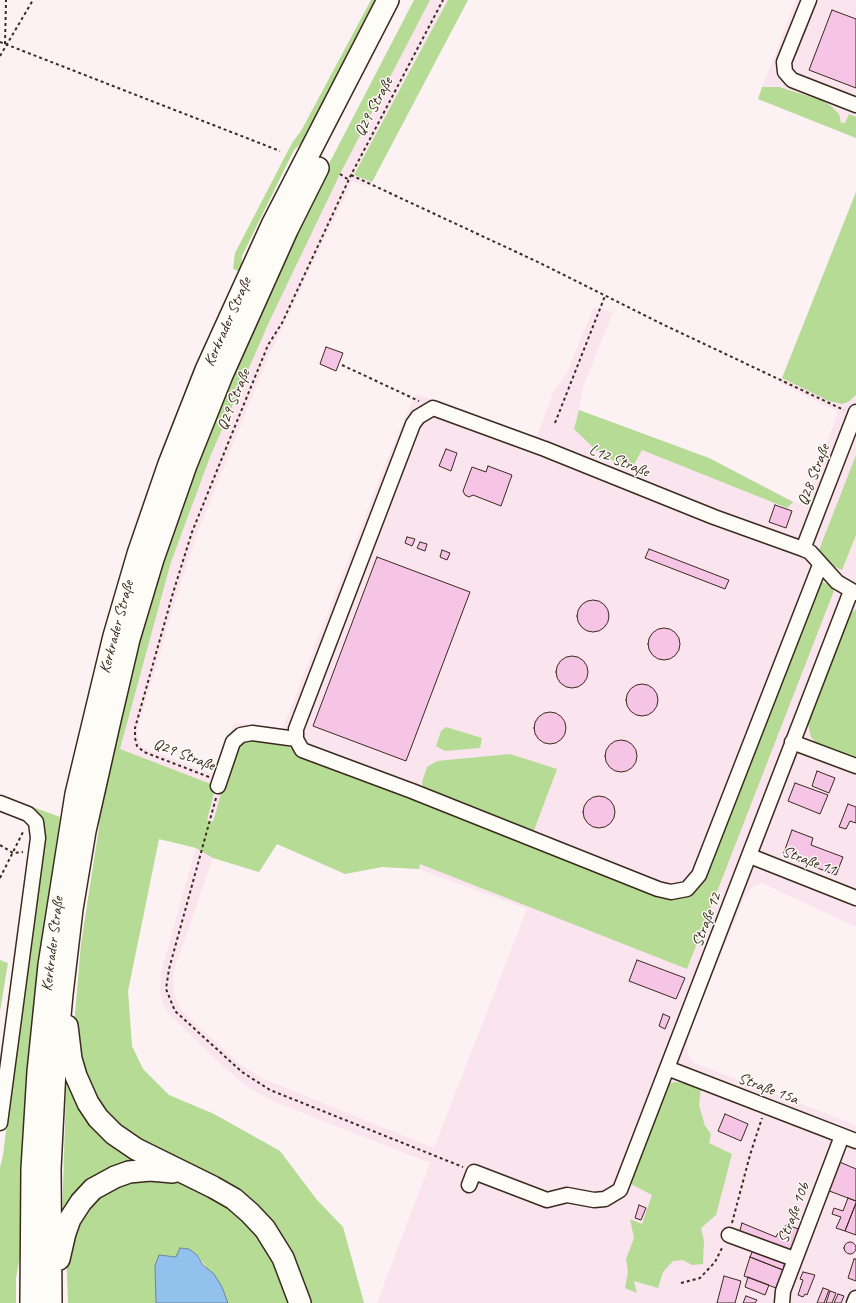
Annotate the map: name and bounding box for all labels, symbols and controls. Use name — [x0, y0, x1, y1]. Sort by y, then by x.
street label: Q29 Straße — [350, 74, 398, 140]
street label: Kerkrader Straße — [200, 275, 256, 369]
street label: Q29 Straße — [213, 367, 255, 433]
street label: L12 Straße — [586, 440, 652, 482]
street label: Q28 Straße — [794, 442, 834, 508]
street label: Kerkrader Straße — [95, 579, 139, 675]
street label: Q29 Straße — [151, 735, 217, 775]
street label: Straße 11 — [779, 842, 839, 880]
street label: Straße 12 — [688, 890, 726, 950]
street label: Kerkrader Straße — [38, 896, 68, 992]
street label: Straße 15a — [735, 1069, 801, 1109]
street label: Straße 10b — [774, 1180, 814, 1246]

